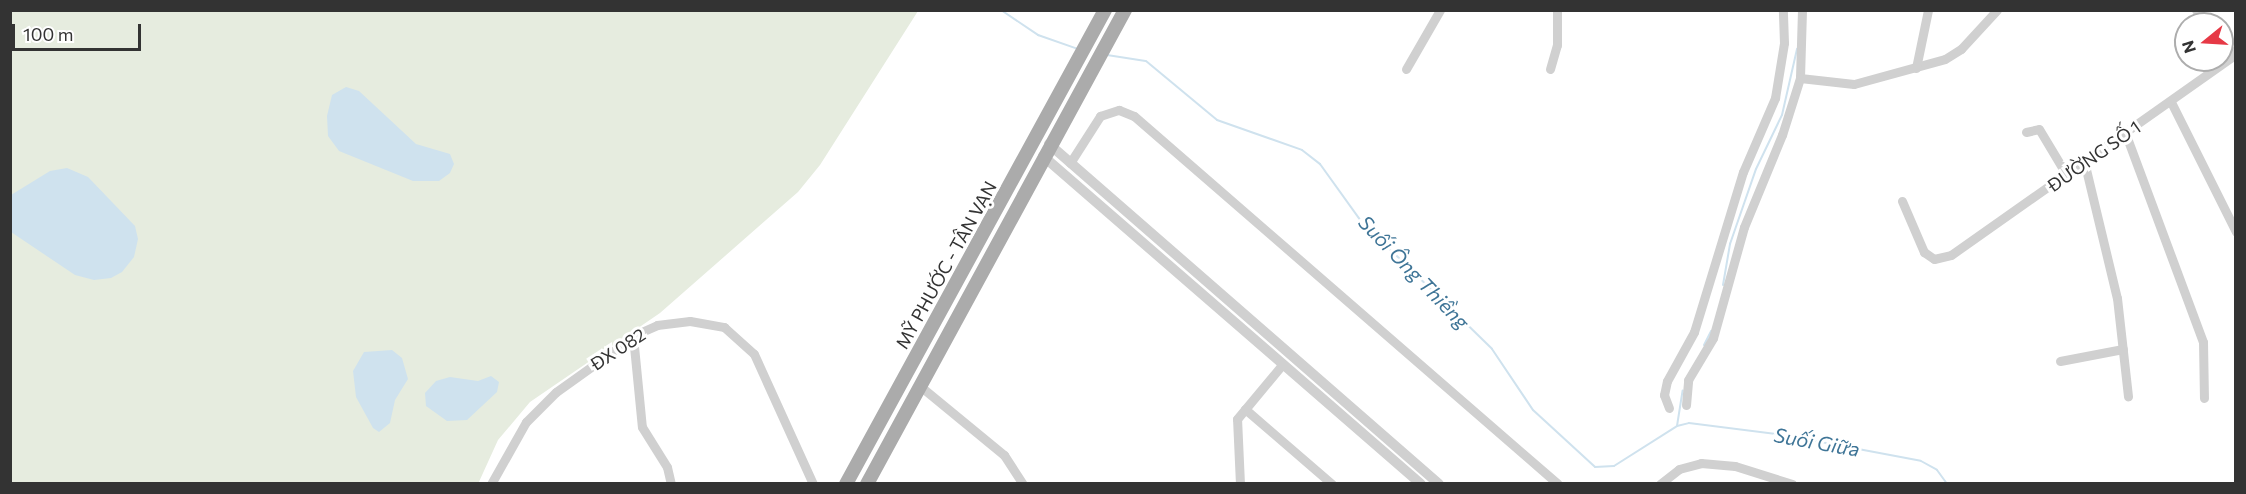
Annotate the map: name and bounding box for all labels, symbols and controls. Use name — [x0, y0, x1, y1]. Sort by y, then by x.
scale bar — [15, 12, 144, 50]
north arrow — [2174, 12, 2234, 72]
text: 100 m — [23, 23, 73, 45]
text: N — [2177, 38, 2199, 56]
street label: ĐƯỜNG SỐ 1 — [2043, 116, 2145, 196]
street label: MỸ PHƯỚC - TÂN VẠN — [891, 177, 1001, 353]
water label: Suối Ông Thiềng — [1354, 210, 1474, 334]
street label: ĐX 082 — [587, 323, 649, 375]
water label: Suối Giữa — [1772, 423, 1862, 461]

